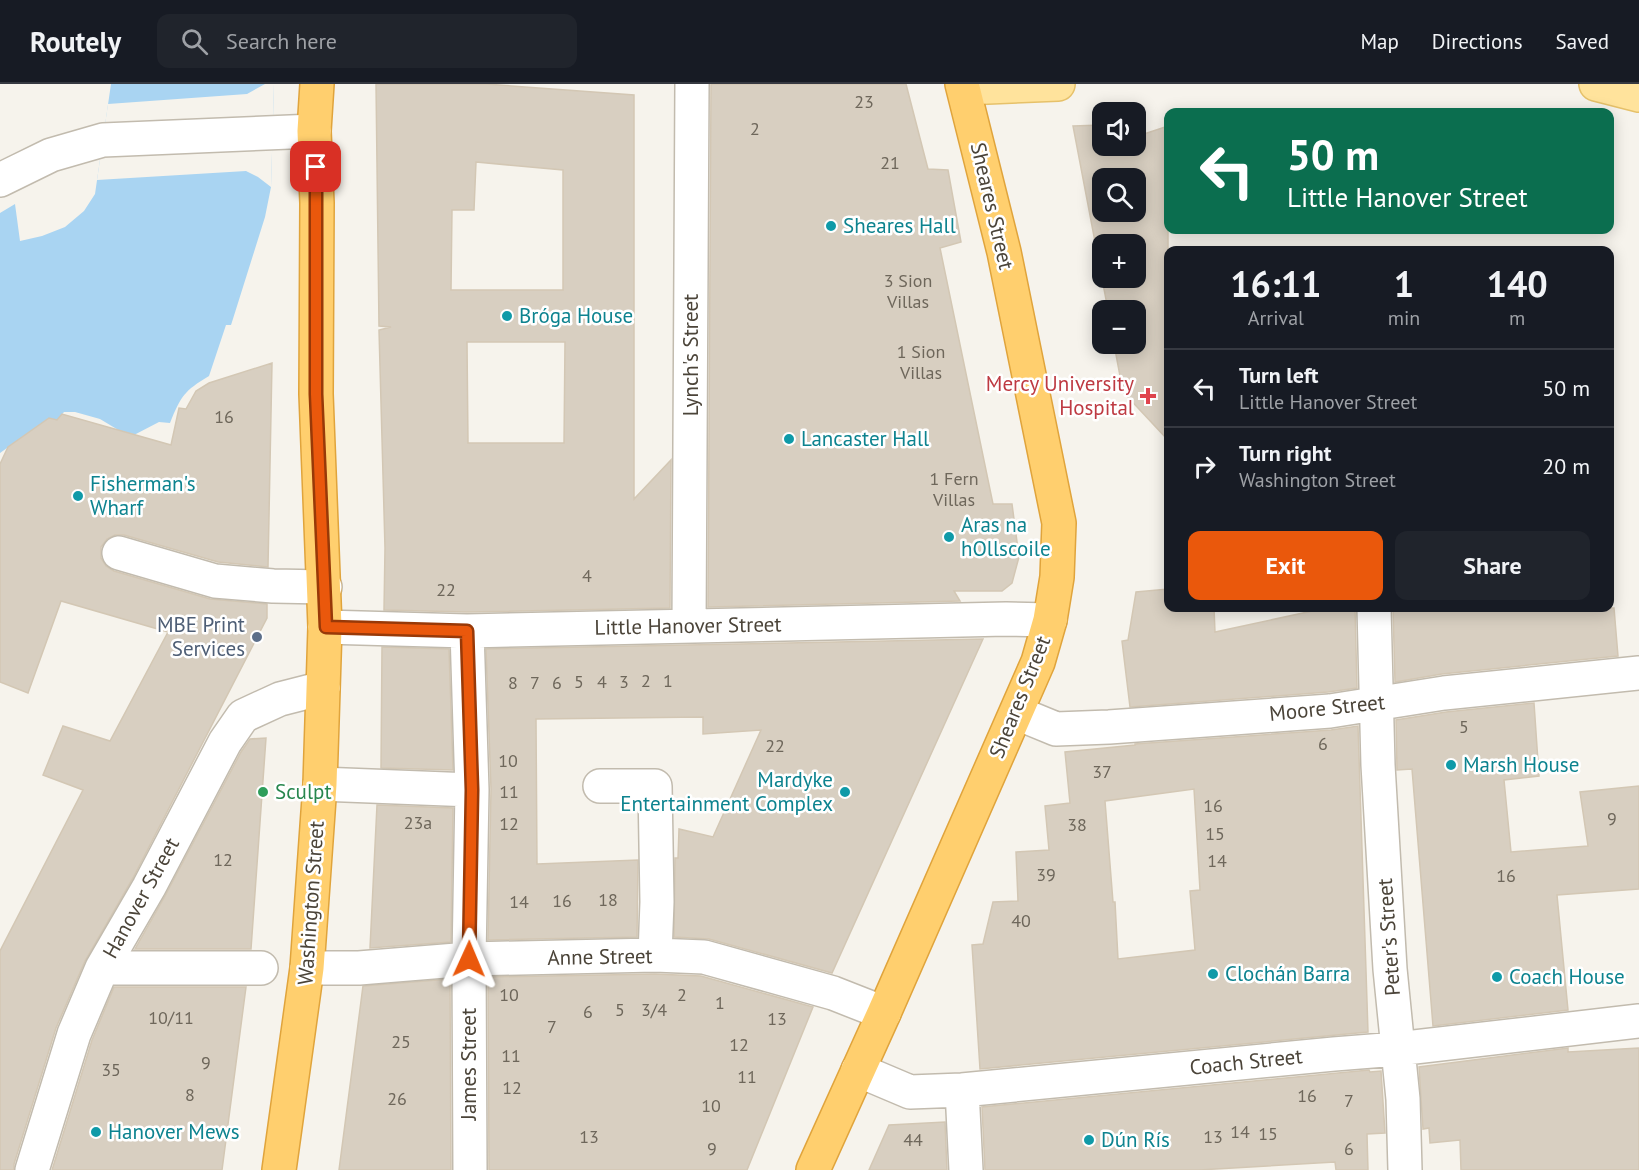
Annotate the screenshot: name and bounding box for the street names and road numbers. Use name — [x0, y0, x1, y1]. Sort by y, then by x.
street label: Sheares Street — [965, 140, 1020, 272]
street label: Lynch's Street — [677, 294, 704, 416]
street label: Little Hanover Street — [594, 610, 782, 641]
street label: Sheares Street — [983, 632, 1056, 762]
street label: Moore Street — [1268, 688, 1386, 727]
street label: Washington Street — [291, 820, 330, 986]
street label: Hanover Street — [96, 833, 185, 963]
street label: Peter's Street — [1371, 877, 1406, 997]
street label: Anne Street — [547, 942, 653, 971]
street label: James Street — [455, 1008, 482, 1121]
street label: Coach Street — [1188, 1042, 1304, 1081]

